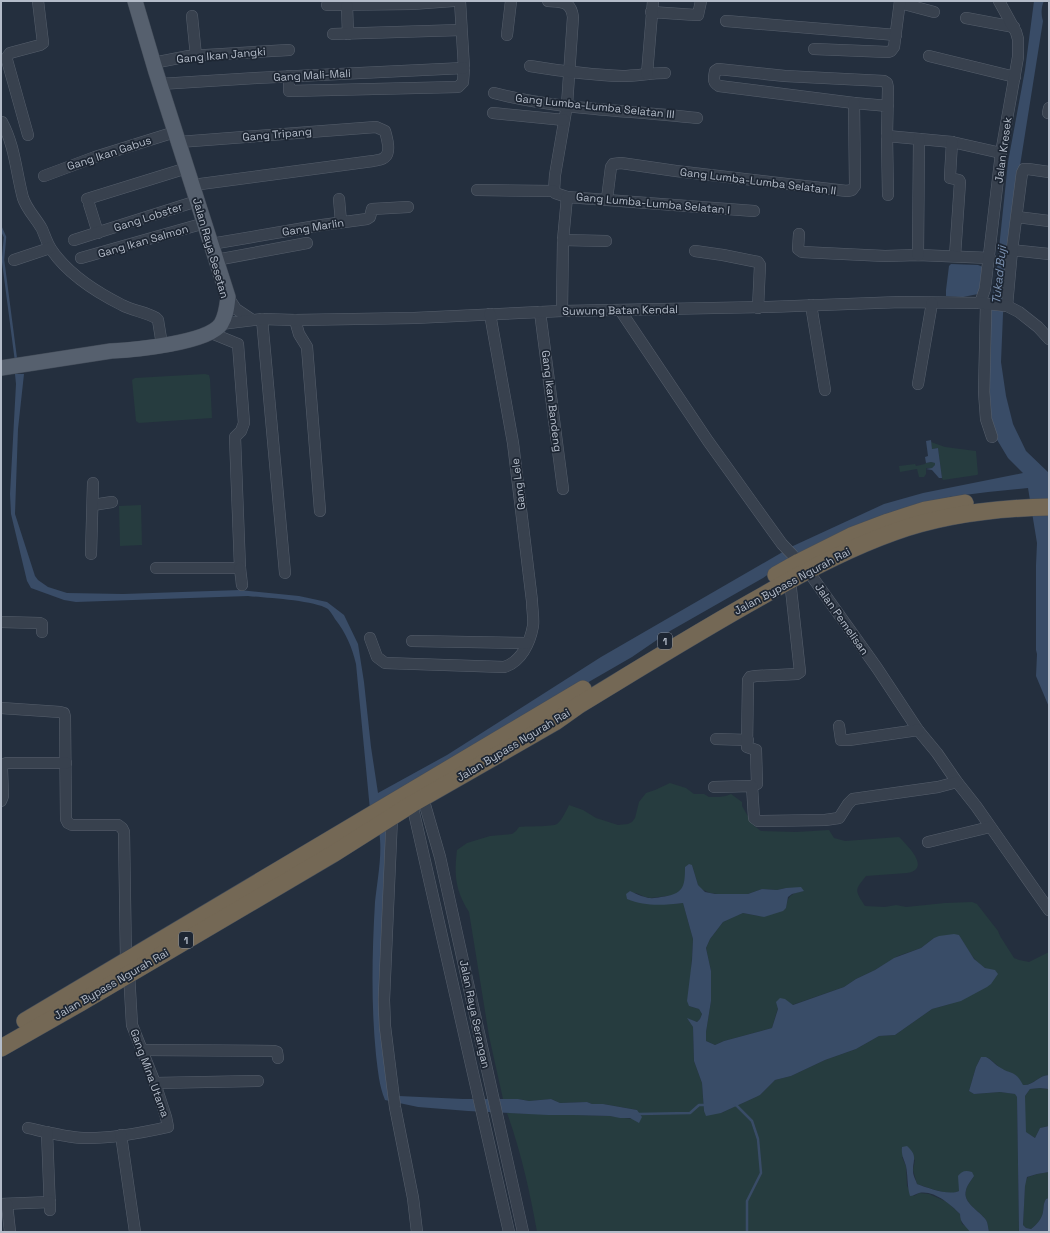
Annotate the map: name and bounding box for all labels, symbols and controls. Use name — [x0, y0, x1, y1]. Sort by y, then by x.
street label: Gang Ikan Jangki — [176, 44, 267, 66]
street label: Gang Mali-Mali — [273, 66, 351, 84]
street label: Gang Lumba-Lumba Selatan III — [515, 91, 675, 121]
street label: Jalan Kresek — [991, 116, 1015, 184]
street label: Gang Tripang — [242, 124, 312, 144]
street label: Gang Ikan Gabus — [65, 133, 153, 173]
street label: Gang Lumba-Lumba Selatan II — [679, 164, 837, 198]
street label: Gang Lumba-Lumba Selatan I — [575, 189, 731, 217]
street label: Jalan Raya Sesetan — [190, 196, 232, 300]
street label: Gang Lobster — [112, 199, 184, 235]
street label: Gang Marlin — [281, 215, 345, 239]
street label: Gang Ikan Salmon — [96, 221, 190, 261]
water label: Tukad Buji — [988, 243, 1010, 305]
street label: Suwung Batan Kendal — [562, 302, 678, 318]
street label: Gang Ikan Bandeng — [539, 349, 565, 453]
street label: Gang Lele — [508, 457, 528, 511]
street label: Jalan Bypass Ngurah Rai — [731, 544, 853, 618]
street label: Jalan Pemelisan — [812, 580, 872, 658]
road number: 1 — [658, 633, 672, 649]
street label: Jalan Bypass Ngurah Rai — [454, 705, 573, 784]
road number: 1 — [179, 932, 193, 948]
street label: Jalan Bypass Ngurah Rai — [51, 945, 171, 1023]
street label: Jalan Raya Serangan — [457, 958, 493, 1070]
street label: Gang Mina Utama — [128, 1027, 173, 1120]

